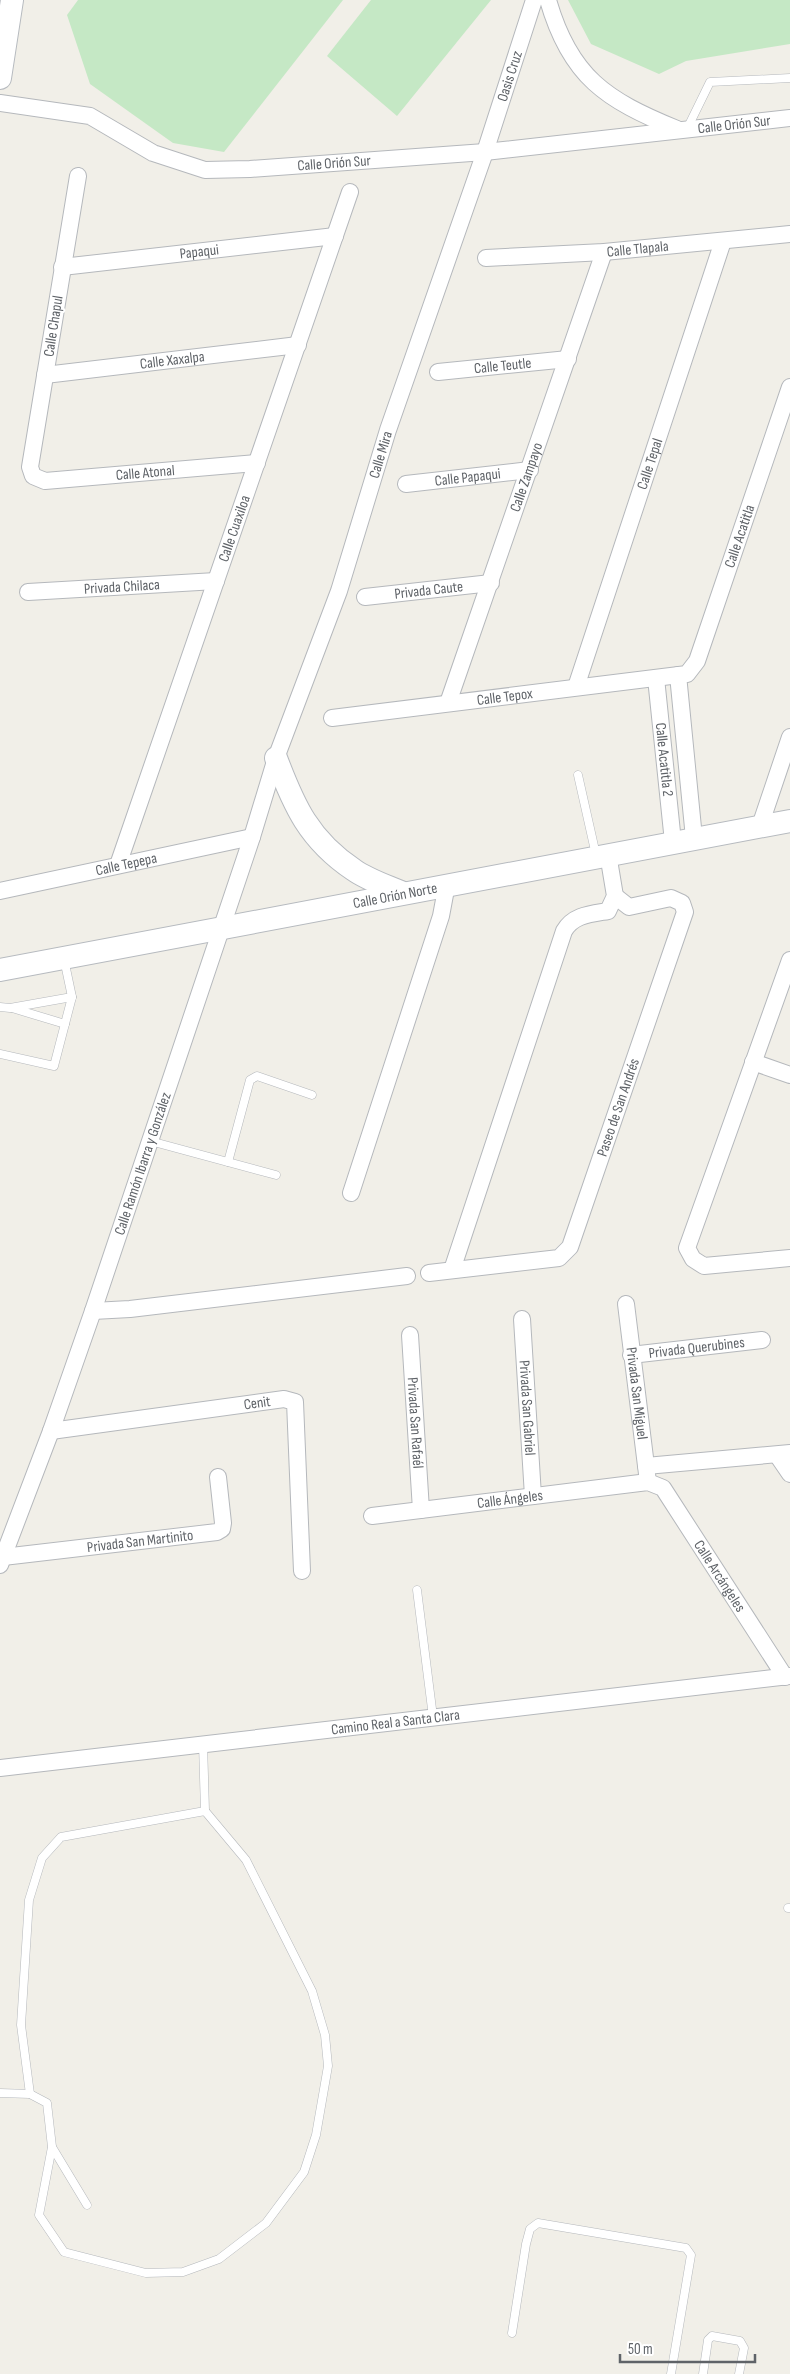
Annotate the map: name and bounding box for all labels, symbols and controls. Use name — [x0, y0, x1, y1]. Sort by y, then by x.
street label: Oasis Cruz — [493, 48, 527, 104]
street label: Calle Orión Sur — [697, 111, 772, 138]
street label: Calle Orión Sur — [297, 151, 372, 176]
street label: Calle Tlapala — [606, 237, 670, 262]
street label: Papaqui — [179, 240, 220, 264]
street label: Calle Chapul — [39, 294, 68, 358]
street label: Calle Xaxalpa — [139, 347, 206, 374]
street label: Calle Teutle — [473, 354, 532, 378]
street label: Calle Mira — [365, 429, 397, 481]
street label: Calle Tepal — [633, 436, 667, 492]
street label: Calle Zampayo — [506, 440, 547, 514]
street label: Calle Atonal — [115, 461, 175, 485]
street label: Calle Papaqui — [434, 464, 502, 491]
street label: Calle Cuaxiloa — [214, 493, 255, 564]
street label: Calle Acatitla — [720, 502, 759, 570]
street label: Privada Chilaca — [83, 575, 161, 599]
street label: Privada Caute — [393, 577, 464, 604]
street label: Calle Tepox — [476, 684, 534, 710]
street label: Calle Acatitla 2 — [651, 722, 677, 797]
street label: Calle Tepepa — [94, 849, 159, 880]
street label: Calle Orión Norte — [351, 879, 439, 913]
street label: Paseo de San Andrés — [593, 1056, 644, 1159]
street label: Calle Ramón Ibarra y González — [110, 1089, 176, 1238]
street label: Privada Querubines — [648, 1333, 746, 1363]
street label: Privada San Miguel — [621, 1346, 652, 1441]
street label: Privada San Gabriel — [515, 1360, 539, 1456]
street label: Privada San Rafaél — [403, 1377, 427, 1469]
street label: Cenit — [242, 1392, 272, 1414]
street label: Calle Ángeles — [476, 1486, 544, 1513]
street label: Privada San Martinito — [86, 1526, 194, 1557]
street label: Calle Arcángeles — [689, 1537, 750, 1616]
street label: Camino Real a Santa Clara — [330, 1706, 461, 1739]
scale bar — [620, 2332, 755, 2364]
text: 50 m — [628, 2340, 653, 2359]

